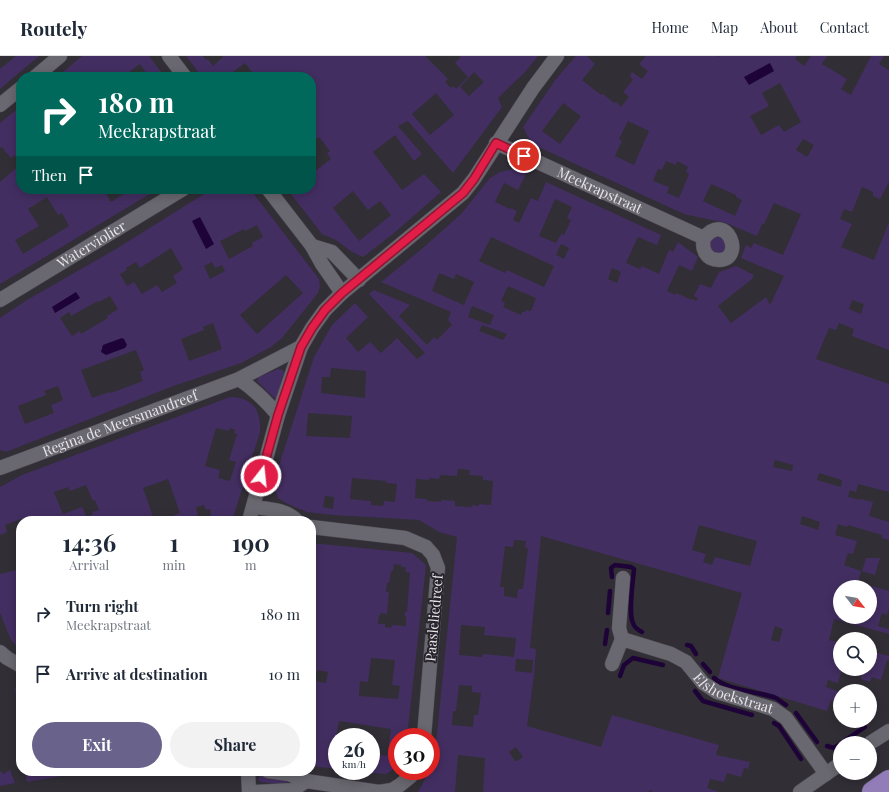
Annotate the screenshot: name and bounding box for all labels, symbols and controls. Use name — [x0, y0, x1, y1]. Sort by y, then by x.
text: Routely — [20, 15, 87, 41]
text: Home — [651, 18, 689, 37]
text: Map — [711, 18, 738, 37]
text: About — [760, 18, 798, 37]
text: Contact — [820, 18, 869, 37]
text: 180 m — [98, 83, 174, 120]
icon: right — [32, 88, 84, 140]
text: Meekrapstraat — [98, 119, 216, 143]
pin — [507, 139, 541, 173]
icon: arrive — [513, 145, 535, 167]
street label: Meekrapstraat — [554, 162, 646, 218]
icon: arrive — [75, 164, 97, 186]
text: Then — [32, 165, 67, 185]
street label: Waterviolier — [52, 216, 130, 273]
street label: Regina de Meersmandreef — [39, 385, 201, 460]
position arrow — [240, 455, 282, 497]
text: 14:36 — [62, 526, 116, 558]
text: 1 — [169, 526, 179, 558]
text: 190 — [232, 526, 270, 558]
text: Arrival — [69, 556, 109, 573]
text: min — [162, 556, 186, 573]
text: m — [245, 556, 257, 573]
street label: Paasleliedreef — [420, 572, 447, 662]
north arrow — [833, 580, 877, 624]
map controls — [833, 580, 877, 780]
text: Turn right — [66, 596, 139, 616]
icon: right — [32, 603, 54, 625]
text: 180 m — [261, 604, 300, 624]
text: Meekrapstraat — [66, 616, 151, 633]
button: search — [833, 632, 877, 676]
icon: arrive — [32, 663, 54, 685]
text: Arrive at destination — [66, 664, 208, 684]
text: 10 m — [268, 664, 300, 684]
street label: Elshoekstraat — [689, 668, 777, 718]
button: + — [833, 684, 877, 728]
button: Exit — [32, 722, 162, 768]
button: Share — [170, 722, 300, 768]
speed limit sign: 30 — [388, 728, 440, 780]
text: 26 — [343, 735, 365, 762]
button: − — [833, 736, 877, 780]
text: km/h — [342, 757, 366, 771]

